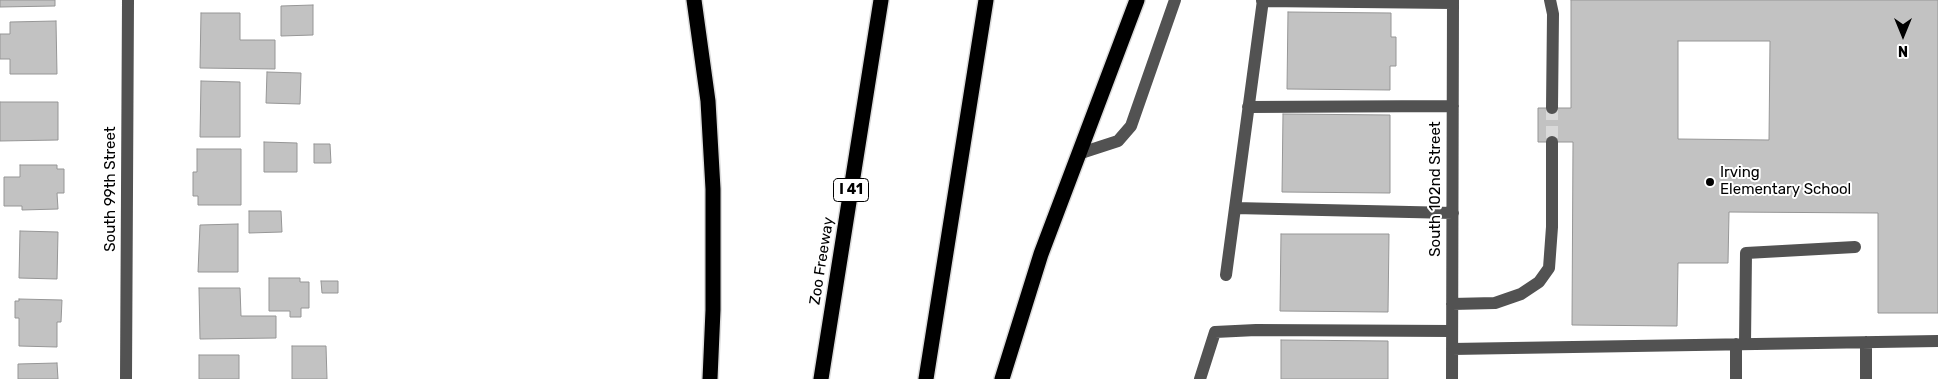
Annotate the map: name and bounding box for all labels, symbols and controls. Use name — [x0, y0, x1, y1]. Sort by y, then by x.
north arrow — [1878, 10, 1928, 60]
text: N — [1898, 42, 1908, 59]
street label: South 102nd Street — [1427, 121, 1445, 257]
street label: South 99th Street — [102, 126, 120, 252]
place label: Irving Elementary School — [1720, 164, 1851, 199]
marker: Irving Elementary School — [1704, 176, 1716, 188]
road number: I 41 — [834, 178, 868, 202]
street label: Zoo Freeway — [806, 216, 838, 306]

